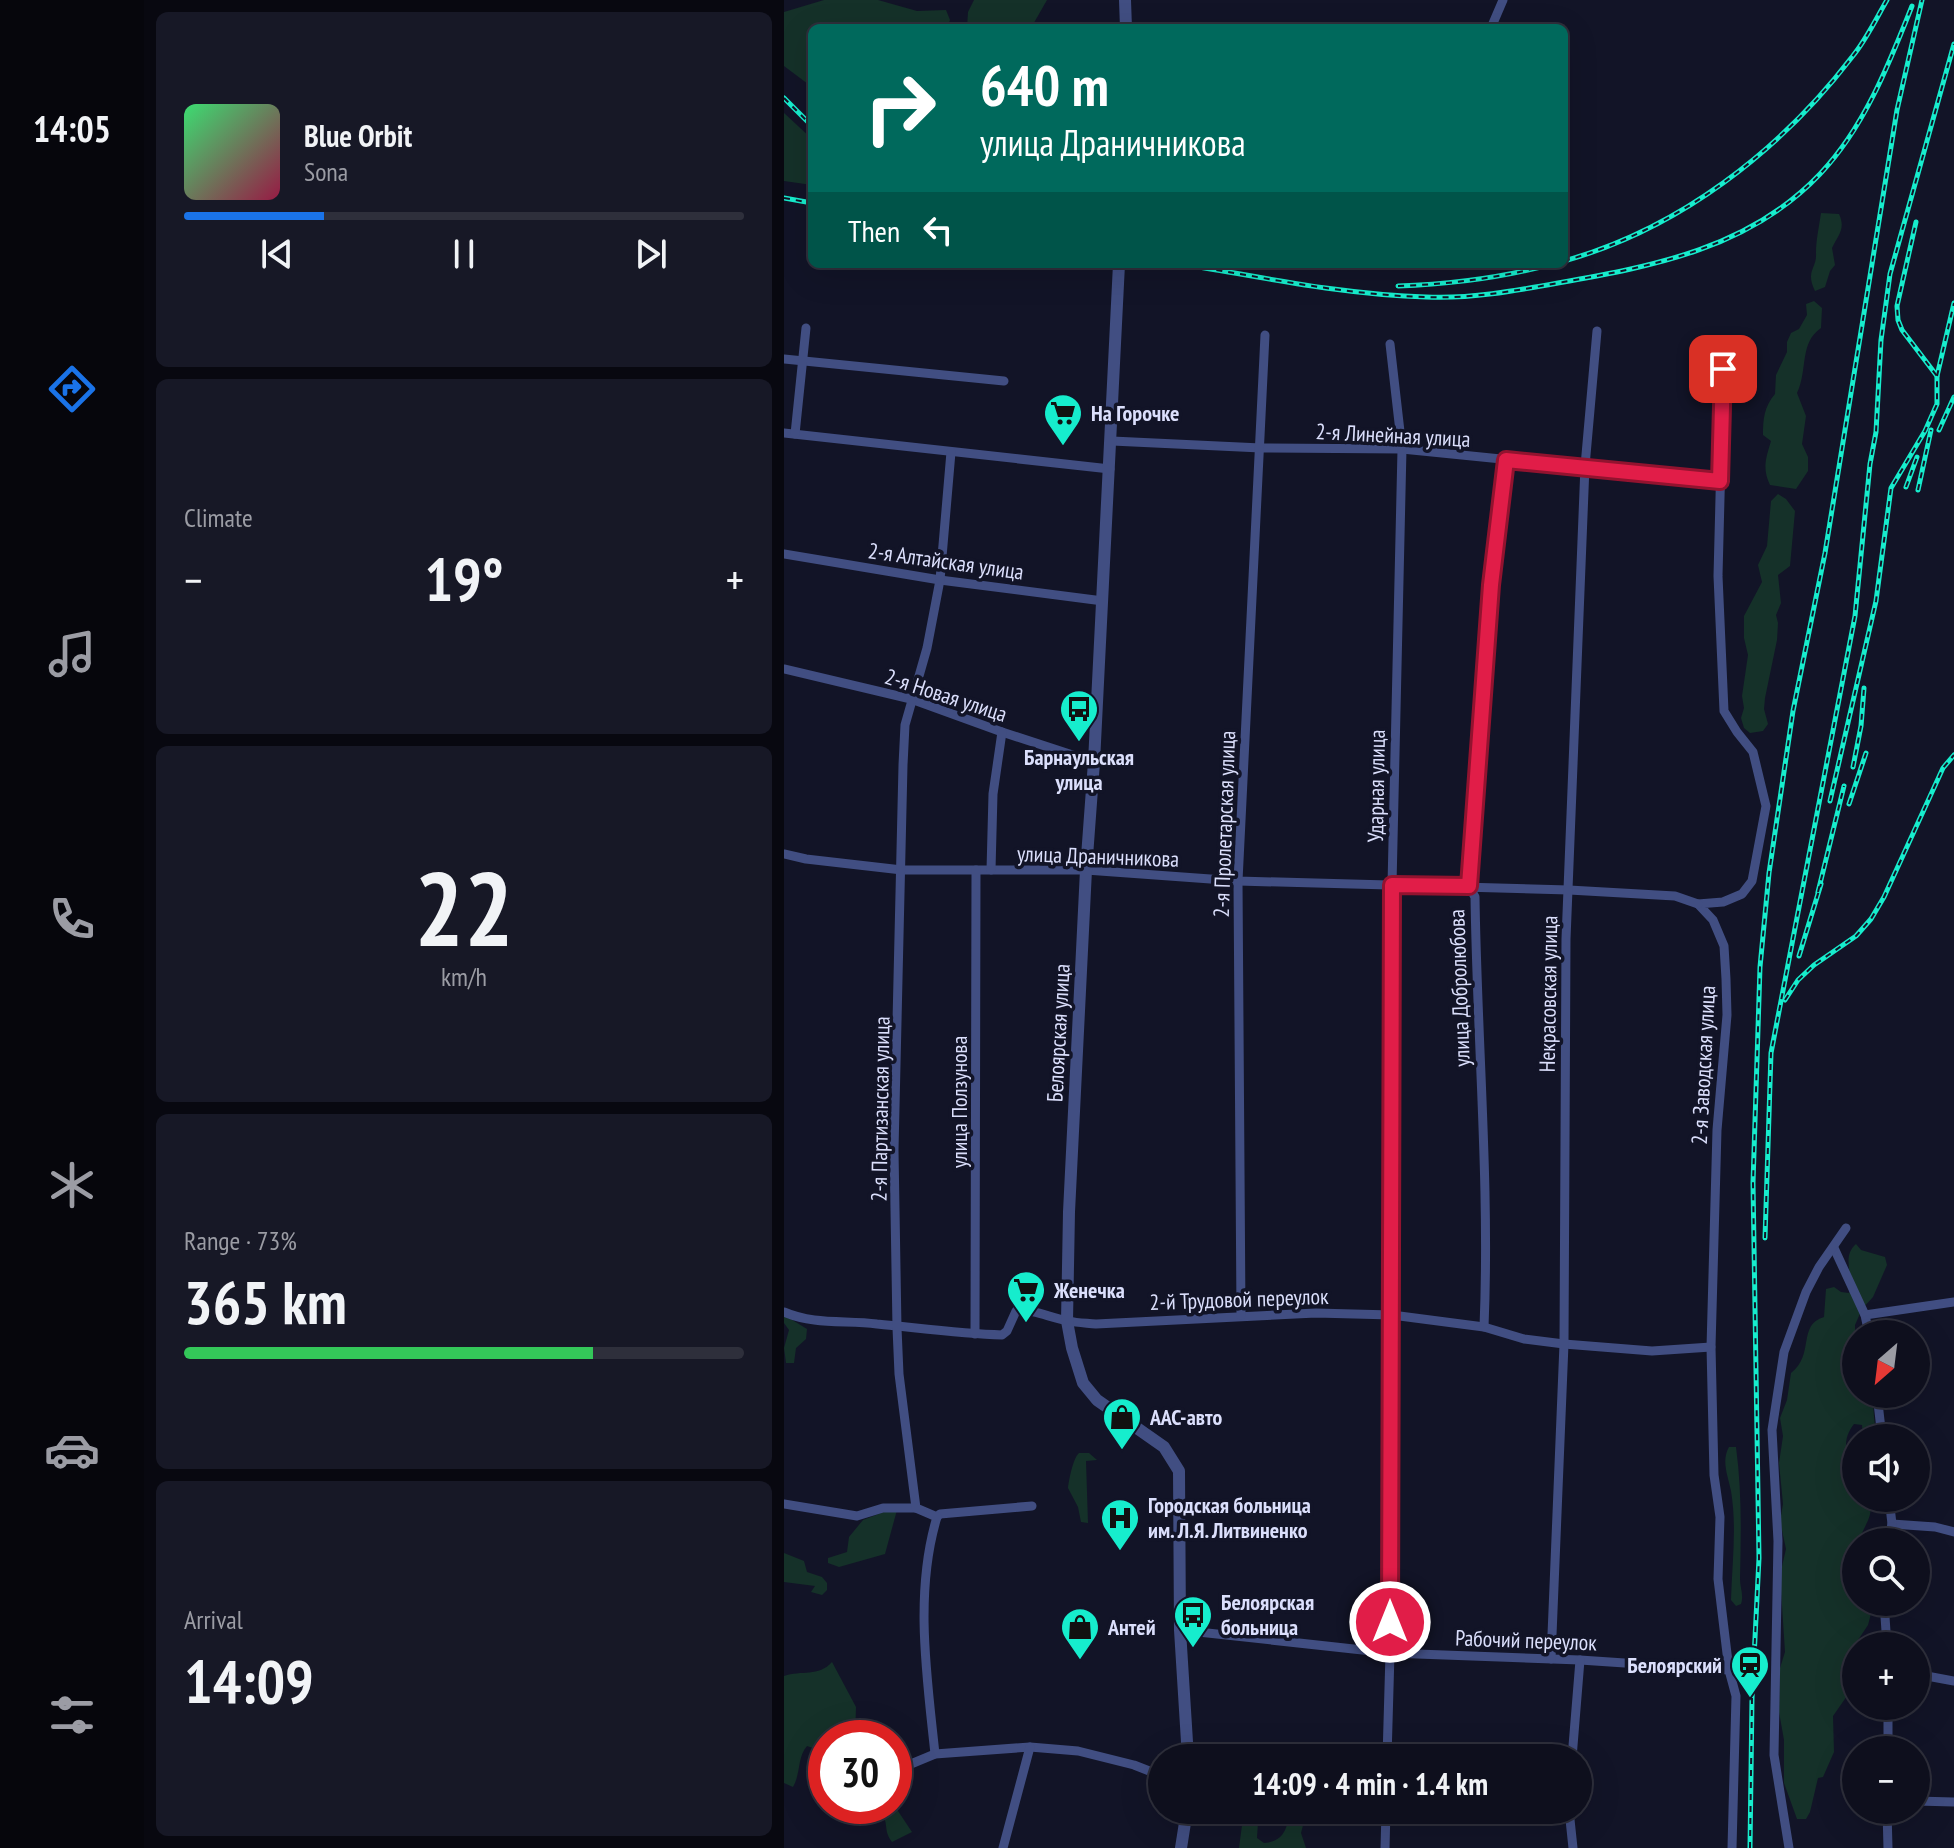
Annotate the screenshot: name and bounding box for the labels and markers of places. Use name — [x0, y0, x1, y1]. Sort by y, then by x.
pin — [1689, 335, 1757, 403]
supermarket icon: На Горочке — [1042, 392, 1084, 447]
place label: На Горочке — [1091, 399, 1179, 427]
bus stop icon: Барнаульская улица — [1058, 688, 1100, 743]
place label: Барнаульская улица — [1024, 743, 1134, 796]
supermarket icon: Женечка — [1005, 1269, 1047, 1324]
place label: Женечка — [1053, 1276, 1125, 1304]
shop icon: ААС-авто — [1101, 1396, 1143, 1451]
place label: ААС-авто — [1149, 1403, 1222, 1431]
place label: Городская больница им. Л.Я. Литвиненко — [1148, 1491, 1311, 1544]
hospital icon: Городская больница им. Л.Я. Литвиненко — [1099, 1497, 1141, 1552]
place label: Белоярская больница — [1221, 1588, 1314, 1641]
bus stop icon: Белоярская больница — [1172, 1594, 1214, 1649]
shop icon: Антей — [1059, 1606, 1101, 1661]
place label: Антей — [1107, 1613, 1156, 1641]
station icon: Белоярский — [1729, 1644, 1771, 1699]
place label: Белоярский — [1627, 1651, 1722, 1679]

